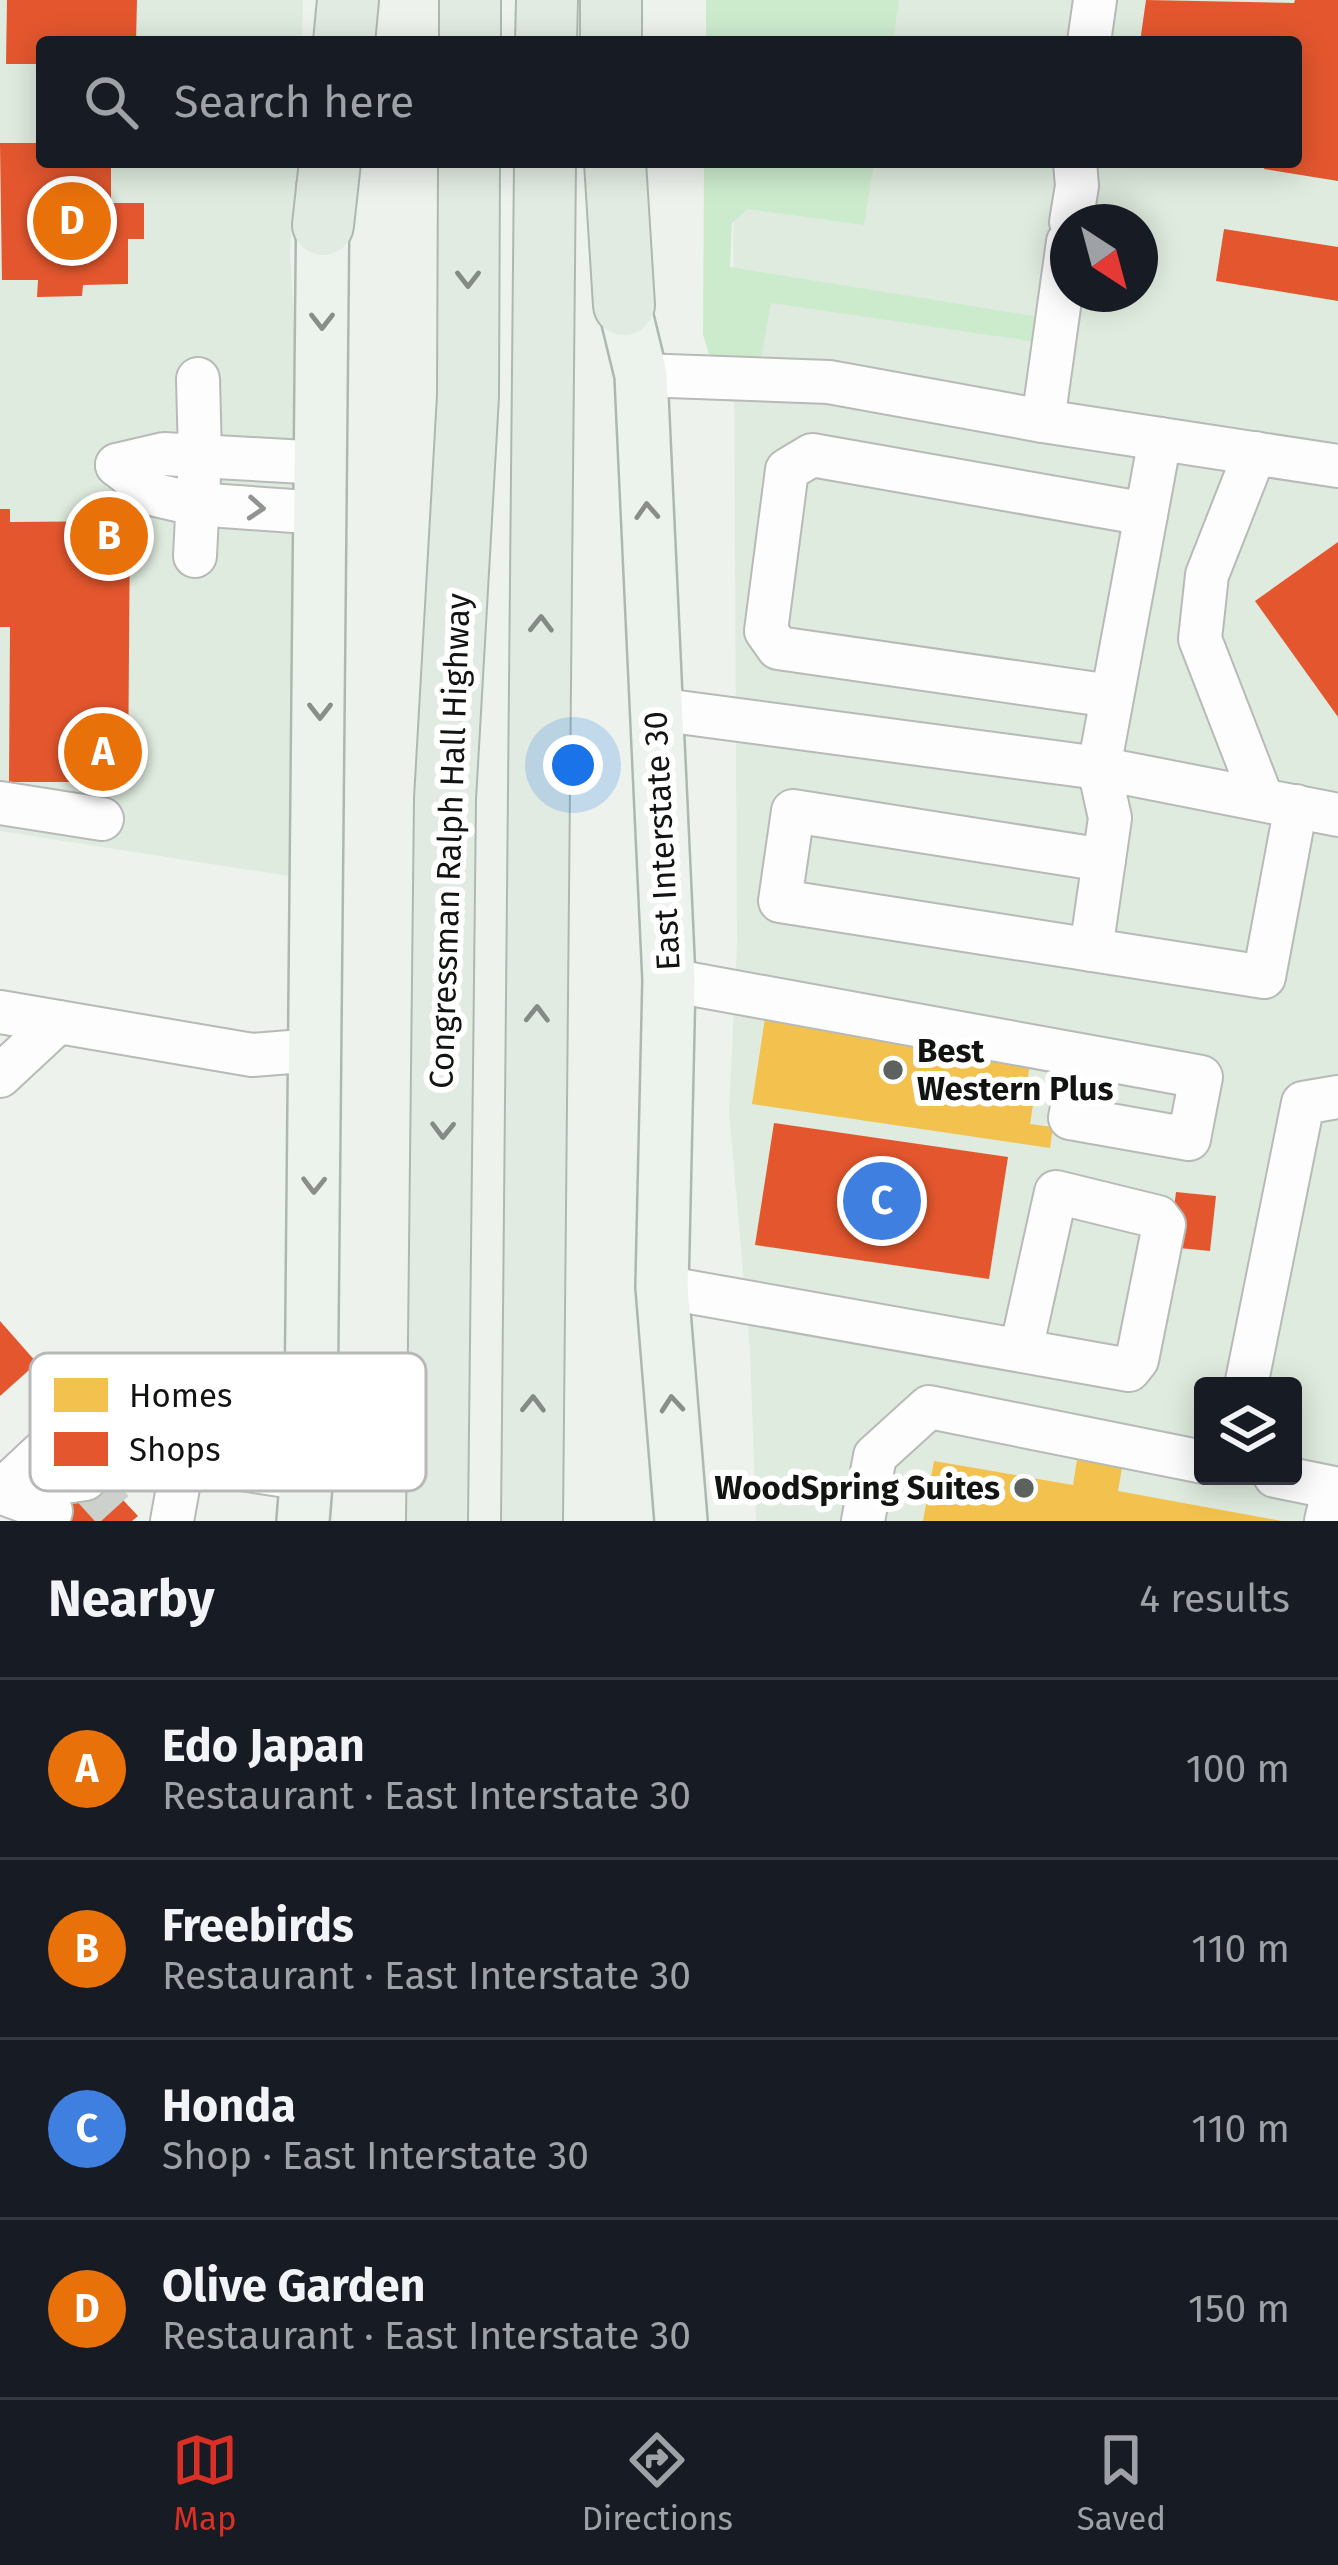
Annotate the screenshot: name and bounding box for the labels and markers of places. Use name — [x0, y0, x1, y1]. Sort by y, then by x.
pin: D — [33, 176, 111, 266]
pin: B — [70, 491, 148, 581]
pin: A — [64, 707, 142, 797]
place label: Best Western Plus — [917, 1031, 1113, 1109]
marker: Best Western Plus — [880, 1057, 906, 1083]
pin: C — [843, 1156, 921, 1246]
place label: WoodSpring Suites — [715, 1468, 1000, 1508]
marker: WoodSpring Suites — [1011, 1475, 1037, 1501]

